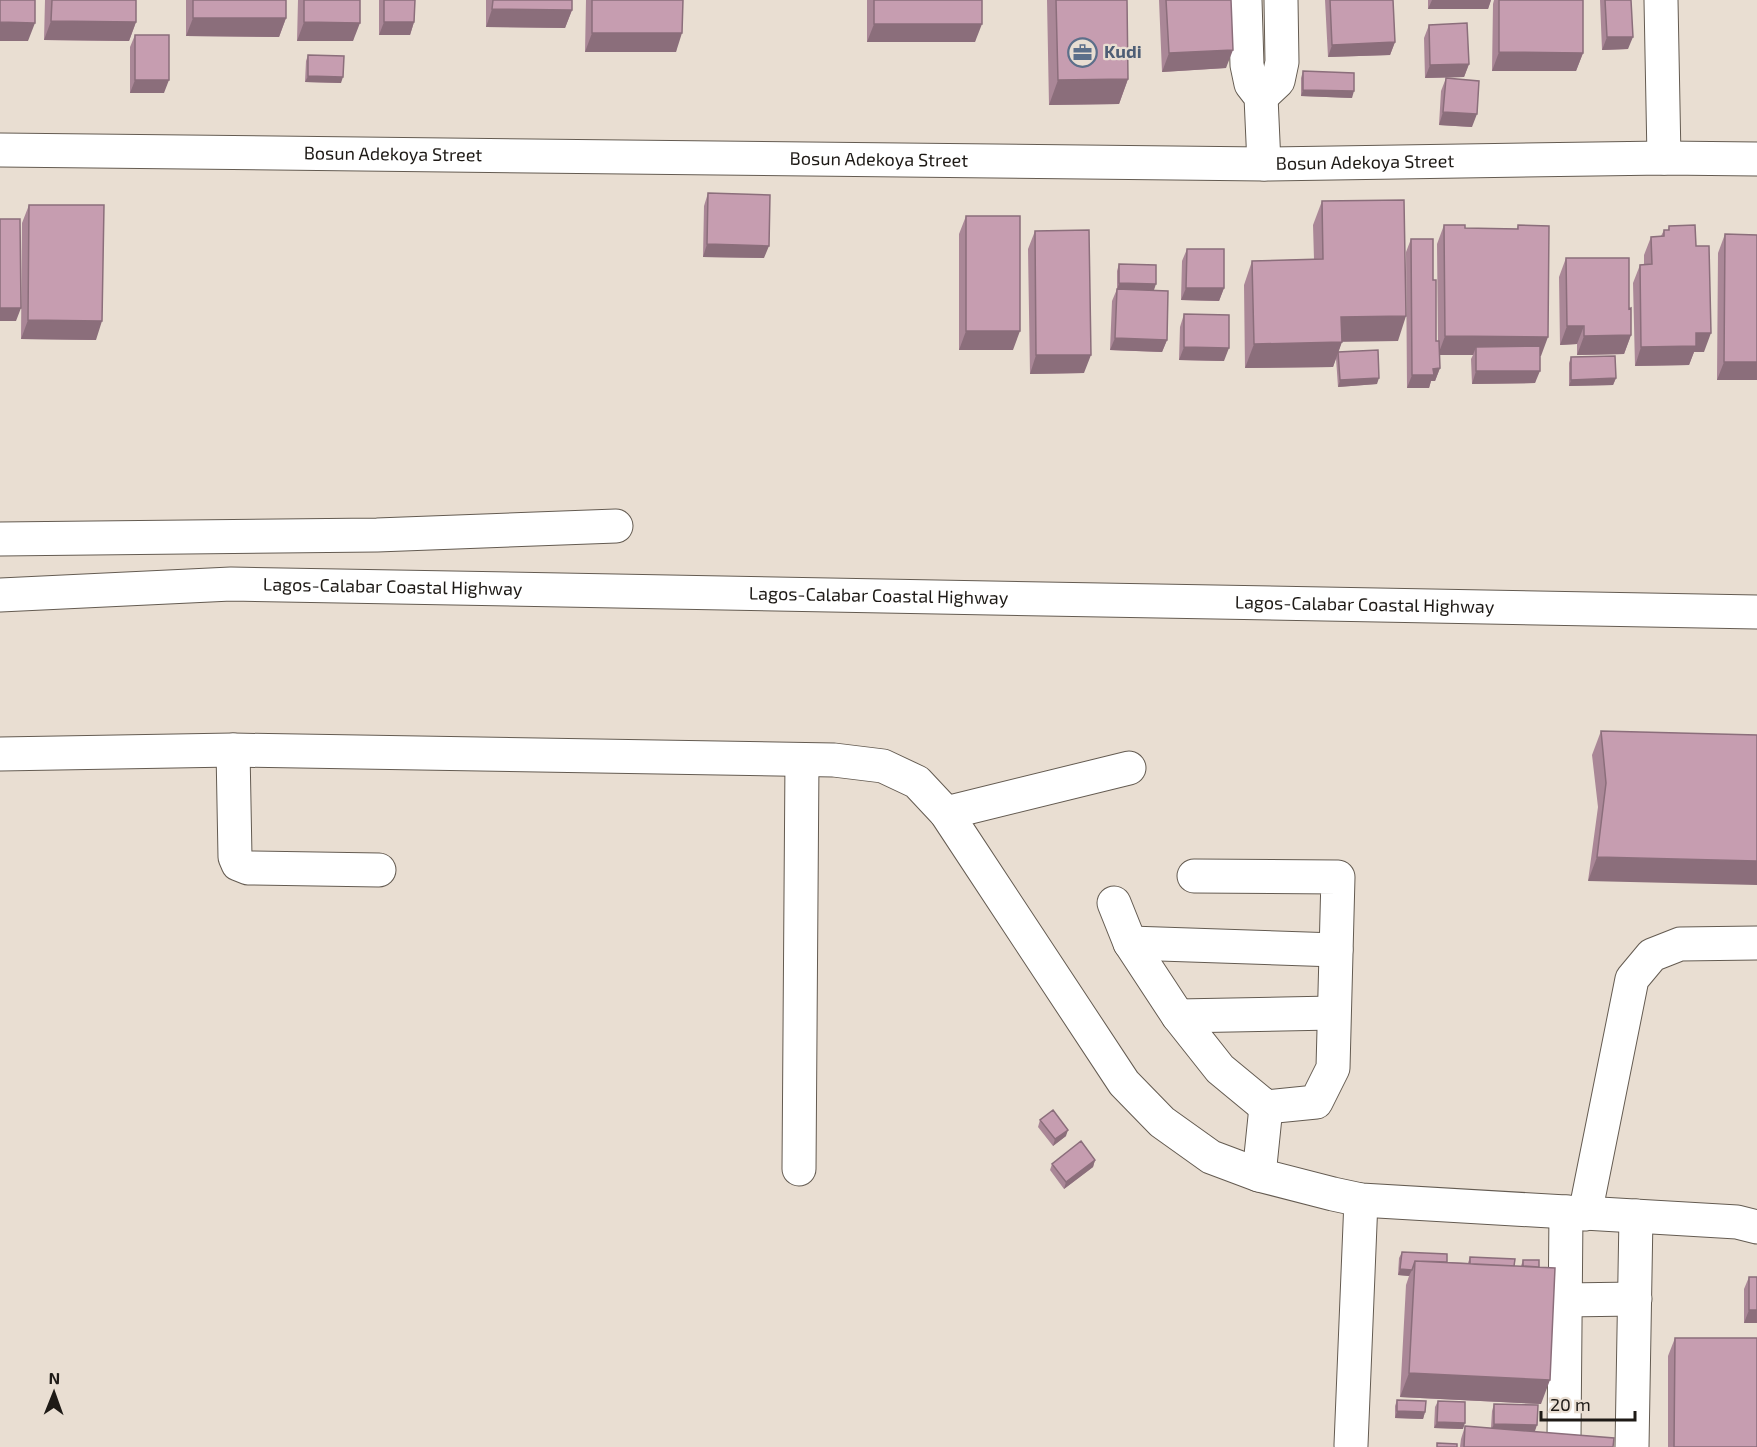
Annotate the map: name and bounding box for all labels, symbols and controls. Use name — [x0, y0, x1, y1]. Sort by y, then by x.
office icon: Kudi — [1067, 36, 1099, 68]
place label: Kudi — [1104, 40, 1142, 62]
street label: Bosun Adekoya Street — [304, 141, 483, 165]
street label: Bosun Adekoya Street — [790, 147, 968, 171]
street label: Bosun Adekoya Street — [1275, 149, 1454, 174]
street label: Lagos-Calabar Coastal Highway — [263, 573, 523, 599]
street label: Lagos-Calabar Coastal Highway — [749, 582, 1009, 608]
street label: Lagos-Calabar Coastal Highway — [1235, 590, 1495, 617]
north arrow — [24, 1363, 84, 1423]
text: N — [48, 1368, 60, 1387]
scale bar — [1541, 1384, 1636, 1422]
text: 20 m — [1550, 1393, 1591, 1415]

